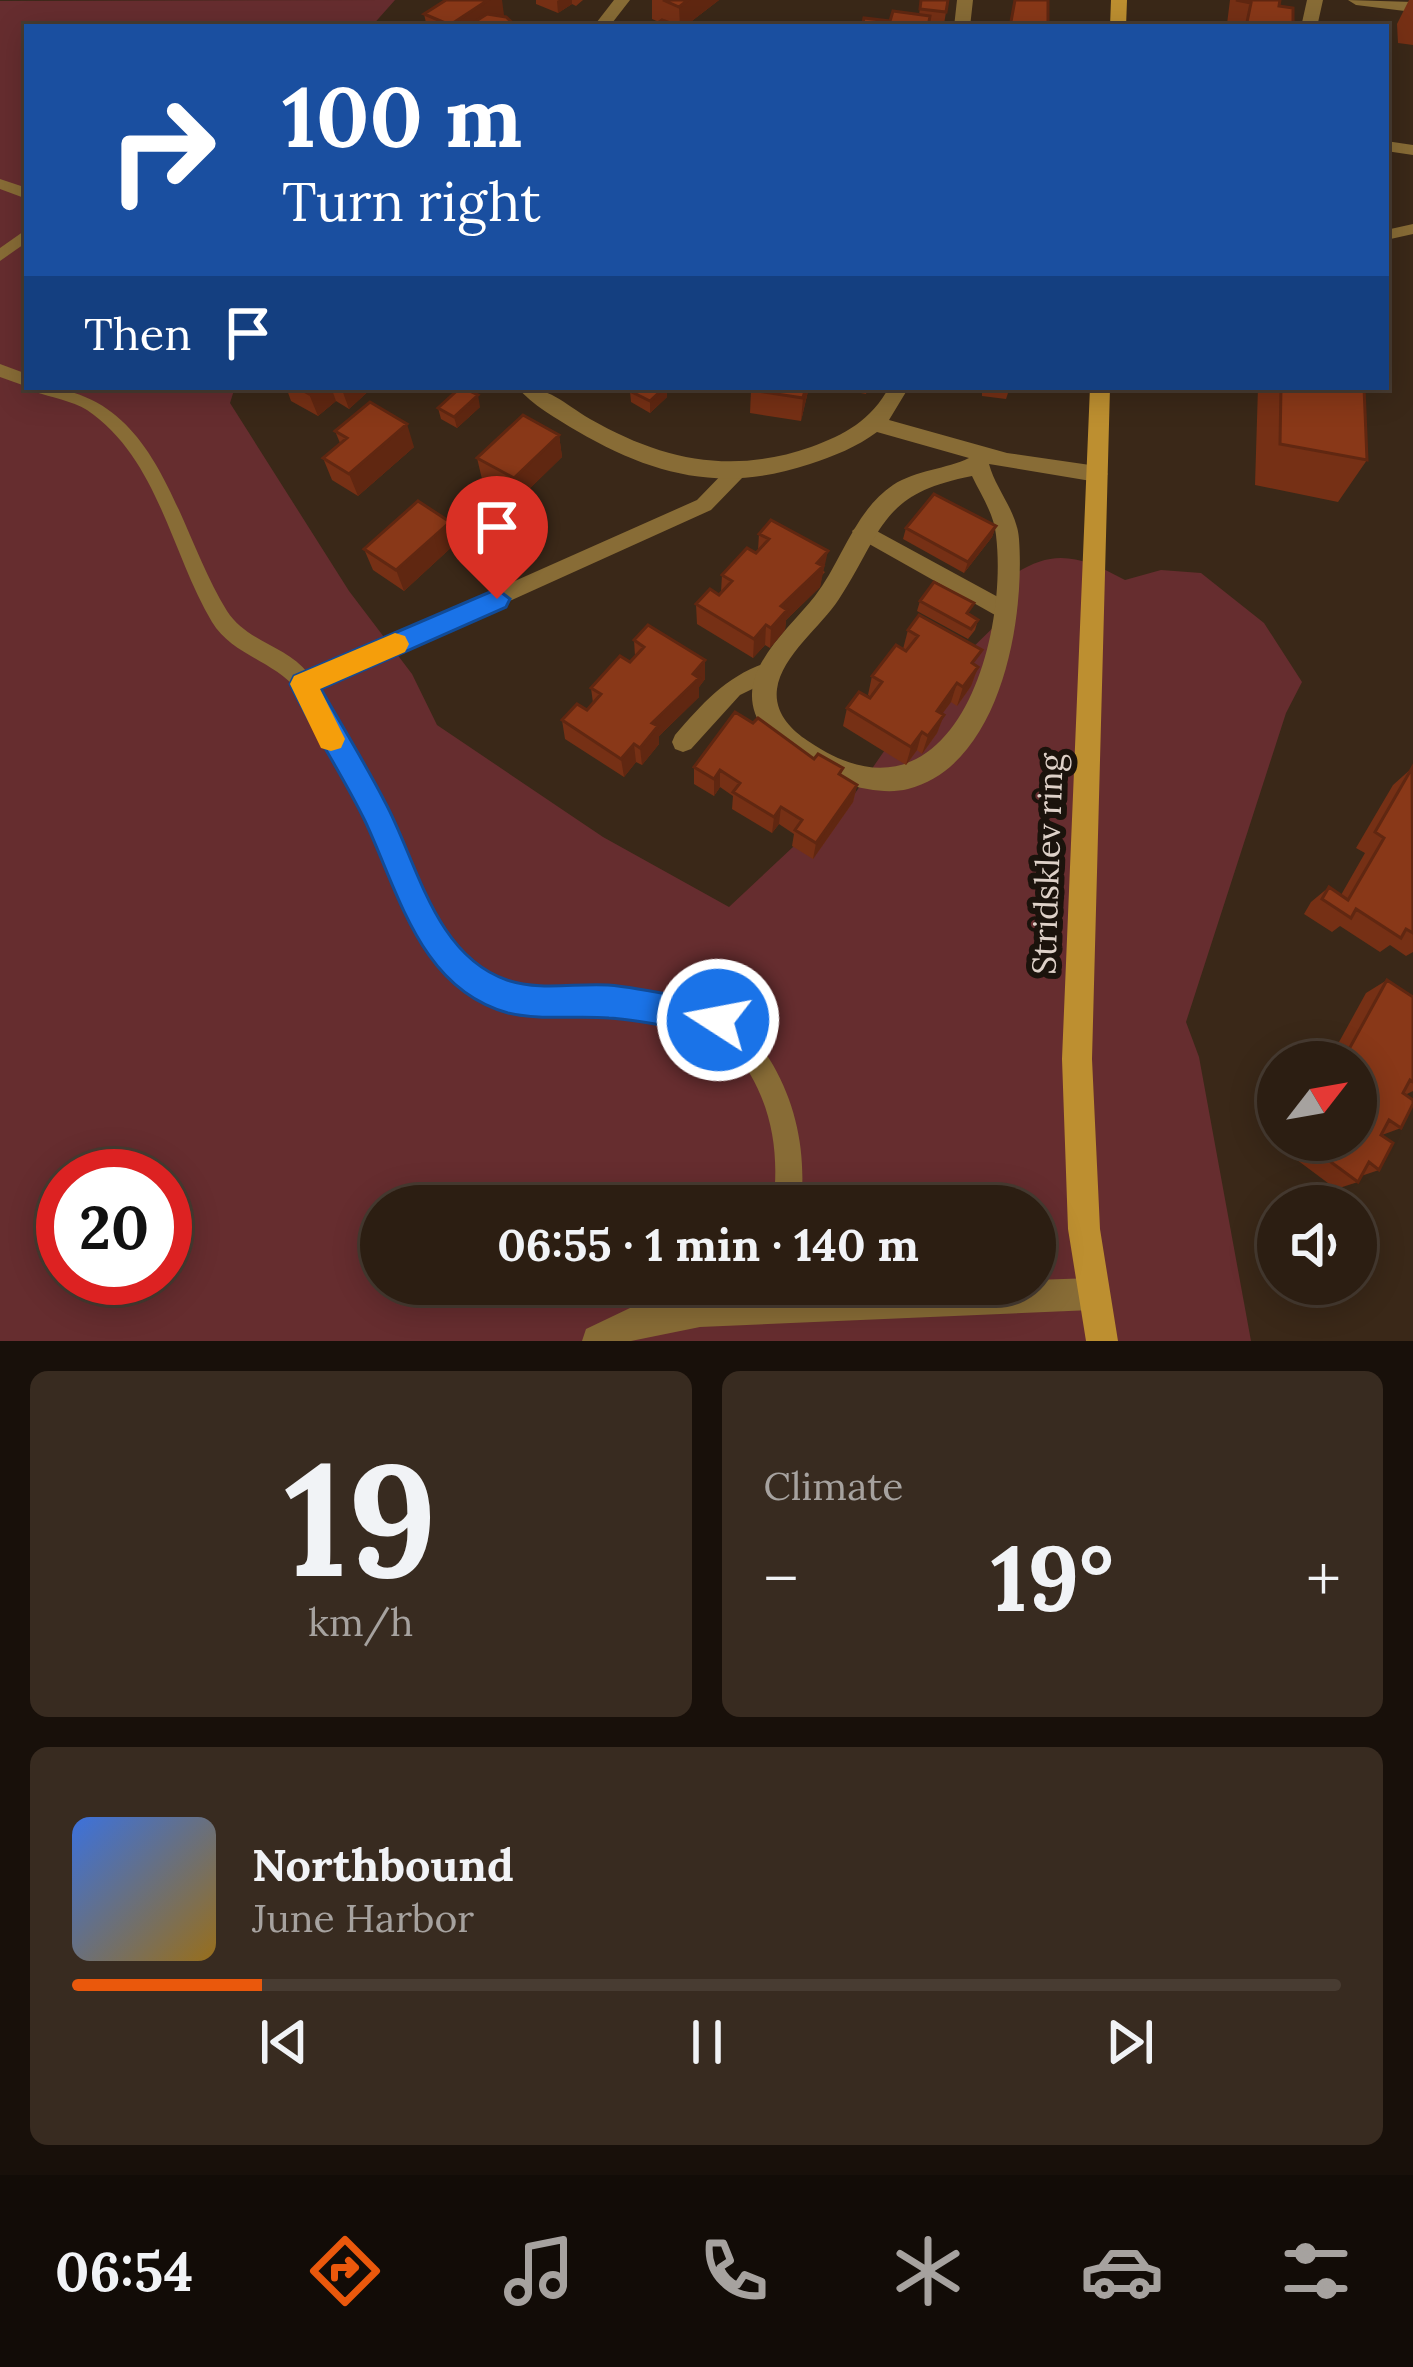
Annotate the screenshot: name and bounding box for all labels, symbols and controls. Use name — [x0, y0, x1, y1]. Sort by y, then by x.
text: 100 m — [282, 62, 522, 170]
icon: right — [84, 72, 240, 228]
text: Turn right — [282, 167, 541, 236]
icon: arrive — [215, 300, 281, 366]
text: Then — [84, 305, 191, 362]
pin — [446, 476, 548, 599]
icon: arrive — [464, 494, 530, 560]
street label: Stridsklev ring — [1022, 752, 1072, 975]
position arrow — [655, 957, 781, 1083]
north arrow — [1257, 1041, 1377, 1161]
map controls — [1257, 1041, 1377, 1305]
speed limit sign: 20 — [36, 1149, 192, 1305]
button: sound — [1257, 1185, 1377, 1305]
text: 06:55 · 1 min · 140 m — [497, 1216, 919, 1273]
text: 19 — [284, 1419, 437, 1619]
text: Climate — [764, 1461, 903, 1511]
text: 19° — [991, 1520, 1114, 1636]
text: − — [764, 1536, 798, 1620]
text: + — [1306, 1536, 1341, 1620]
text: km/h — [308, 1597, 413, 1647]
text: Northbound — [252, 1836, 514, 1893]
text: June Harbor — [252, 1893, 474, 1943]
icon: previous — [251, 2009, 317, 2075]
icon: pause — [674, 2009, 740, 2075]
icon: next — [1097, 2009, 1163, 2075]
icon: directions — [303, 2229, 387, 2313]
icon: music — [497, 2229, 581, 2313]
icon: phone — [692, 2229, 776, 2313]
icon: climate — [886, 2229, 970, 2313]
icon: car — [1080, 2229, 1164, 2313]
icon: filters — [1274, 2229, 1358, 2313]
text: 06:54 — [55, 2237, 193, 2306]

